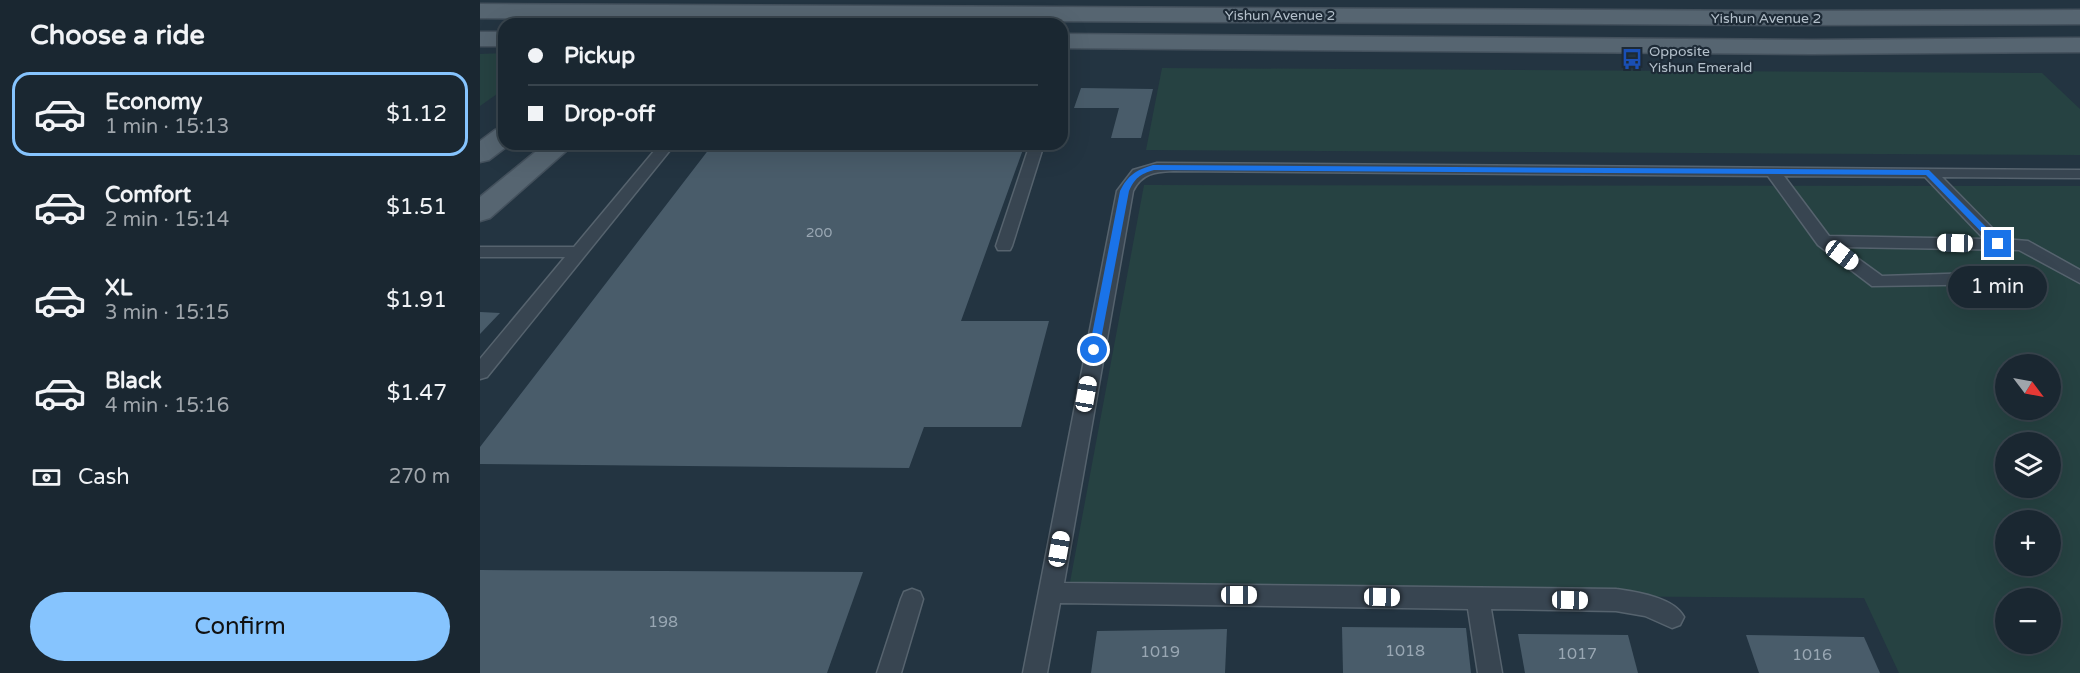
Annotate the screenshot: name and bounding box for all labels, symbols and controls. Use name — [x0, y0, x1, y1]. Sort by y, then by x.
street label: Yishun Avenue 2 — [1225, 7, 1335, 24]
street label: Yishun Avenue 2 — [1711, 10, 1821, 27]
text: Choose a ride — [30, 19, 205, 52]
text: Pickup — [564, 43, 635, 69]
place label: Opposite Yishun Emerald — [1649, 43, 1752, 76]
bus stop icon: Opposite Yishun Emerald — [1620, 47, 1644, 71]
icon: car — [33, 87, 87, 141]
text: Economy — [105, 89, 202, 115]
text: $1.12 — [386, 101, 447, 127]
text: Drop-off — [564, 101, 655, 127]
text: 1 min · 15:13 — [105, 115, 229, 139]
icon: car — [33, 180, 87, 234]
text: Comfort — [105, 182, 191, 208]
text: $1.51 — [386, 194, 447, 220]
text: 2 min · 15:14 — [105, 208, 229, 232]
house number: 200 — [806, 224, 832, 241]
route end — [1984, 230, 2011, 257]
car — [1937, 234, 1973, 252]
car — [1822, 237, 1862, 273]
callout: 1 min — [1948, 265, 2048, 307]
icon: car — [33, 273, 87, 327]
text: XL — [105, 275, 132, 301]
text: 1 min — [1971, 275, 2024, 299]
text: $1.91 — [386, 287, 447, 313]
text: 3 min · 15:15 — [105, 301, 229, 325]
route start — [1080, 336, 1107, 363]
north arrow — [1995, 354, 2061, 420]
map controls — [1995, 354, 2061, 654]
icon: car — [33, 366, 87, 420]
text: Black — [105, 368, 162, 394]
car — [1074, 375, 1098, 413]
text: $1.47 — [387, 380, 447, 406]
text: 4 min · 15:16 — [105, 394, 229, 418]
button: layers — [1995, 432, 2061, 498]
icon: cash — [30, 461, 63, 494]
text: Cash — [78, 464, 130, 490]
text: 270 m — [389, 465, 450, 489]
button: + — [1995, 510, 2061, 576]
car — [1047, 530, 1071, 568]
car — [1221, 586, 1257, 604]
car — [1364, 588, 1400, 606]
button: − — [1995, 588, 2061, 654]
car — [1552, 591, 1588, 609]
button: Confirm — [30, 592, 450, 661]
house number: 198 — [648, 612, 678, 632]
house number: 1018 — [1385, 641, 1425, 661]
house number: 1019 — [1140, 642, 1180, 662]
house number: 1017 — [1557, 644, 1597, 664]
house number: 1016 — [1792, 645, 1832, 665]

